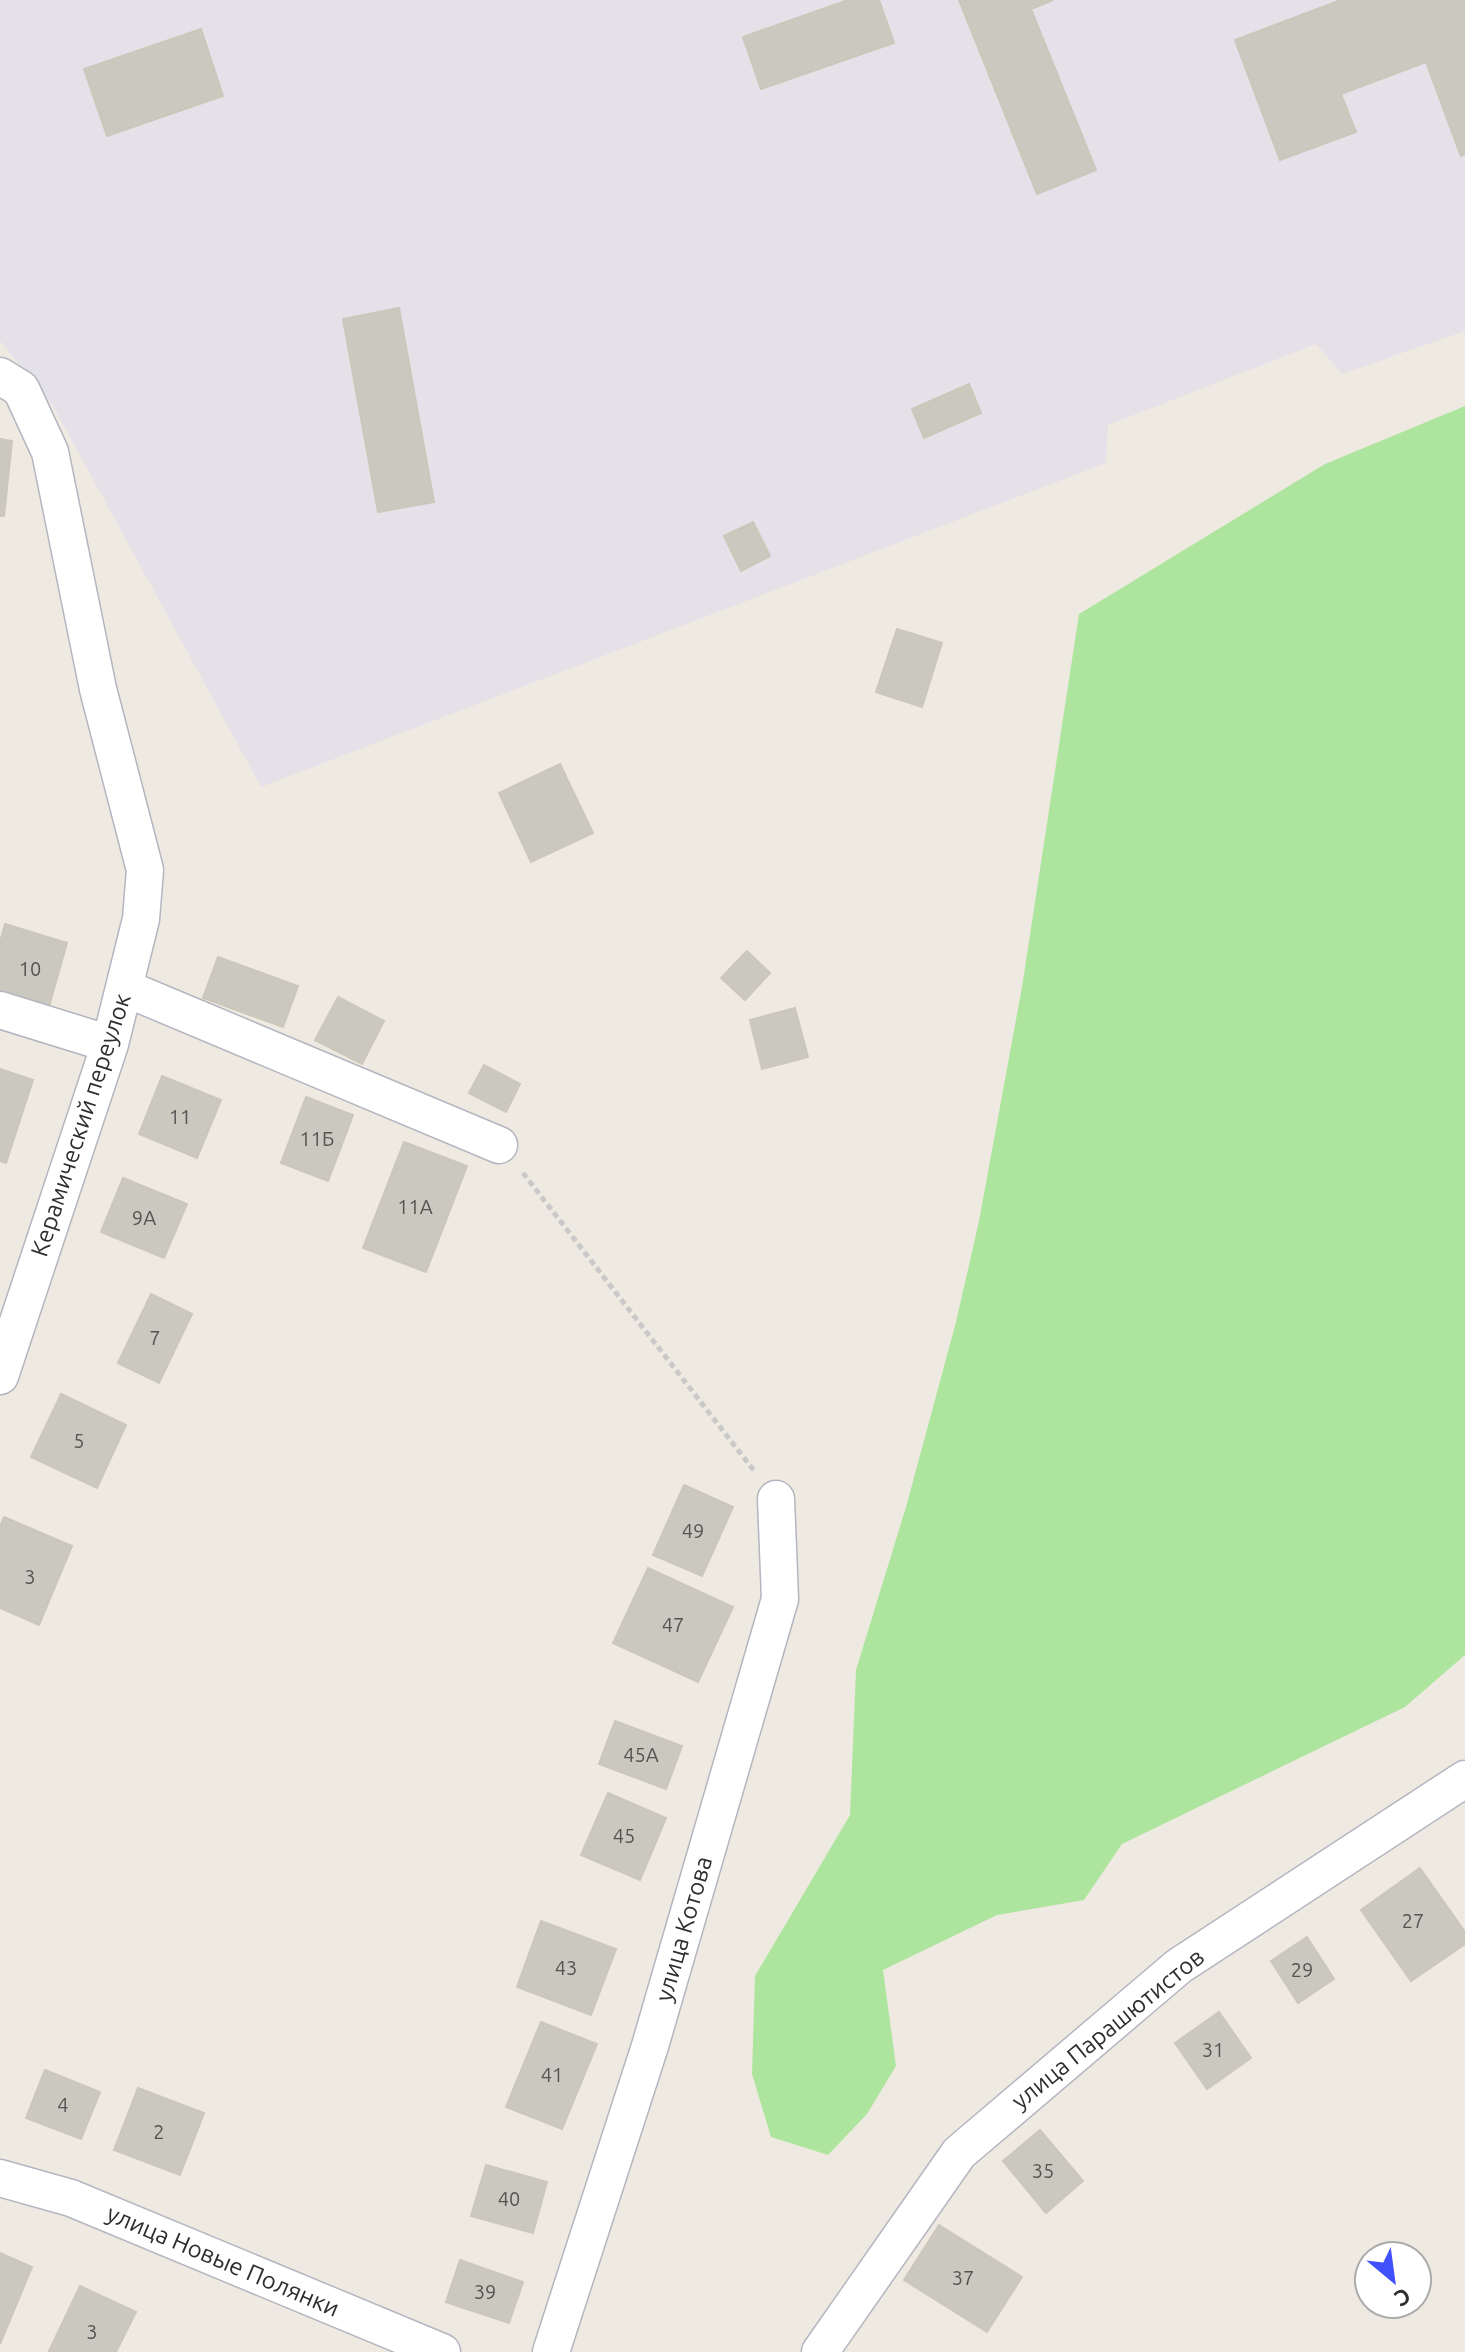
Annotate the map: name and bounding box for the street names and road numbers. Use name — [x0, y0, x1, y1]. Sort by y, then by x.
street label: Керамический переулок — [25, 990, 136, 1260]
street label: улица Котова — [650, 1853, 717, 2005]
street label: улица Парашютистов — [1006, 1943, 1209, 2114]
street label: улица Новые Полянки — [103, 2199, 344, 2322]

